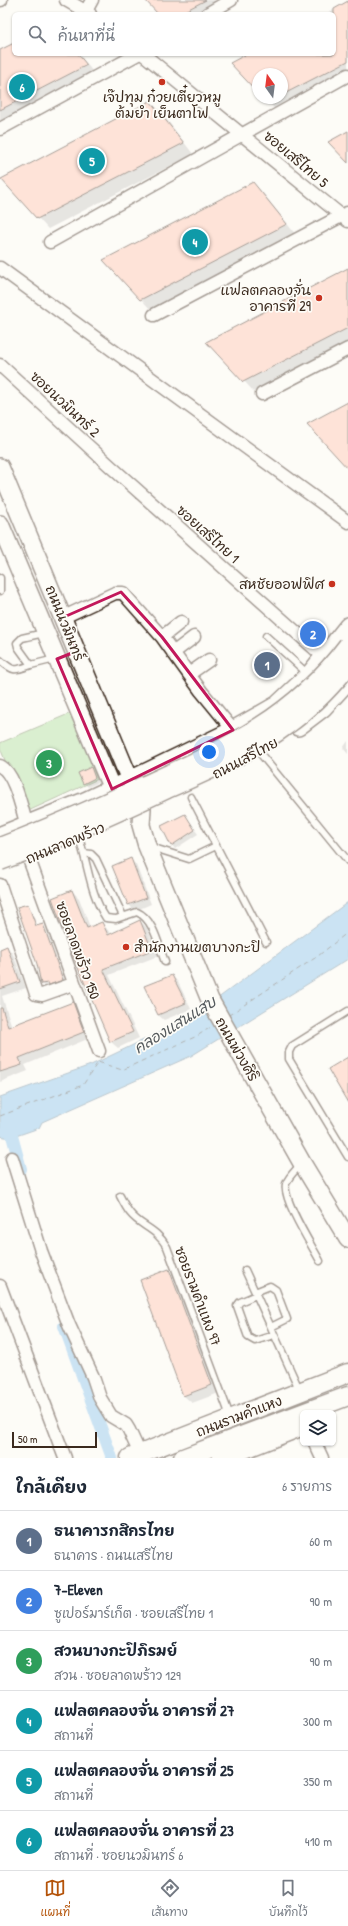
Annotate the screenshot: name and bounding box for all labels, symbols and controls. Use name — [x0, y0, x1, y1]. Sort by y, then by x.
search box — [12, 12, 336, 56]
icon: search — [26, 23, 48, 45]
text: ค้นหาที่นี่ — [58, 25, 115, 46]
north arrow — [252, 68, 288, 104]
pin: 6 — [9, 72, 35, 102]
marker: เจ๊ปทุม ก๋วยเตี๋ยวหมู ต้มยำ เย็นตาโฟ — [157, 77, 167, 87]
place label: เจ๊ปทุม ก๋วยเตี๋ยวหมู ต้มยำ เย็นตาโฟ — [103, 84, 221, 122]
street label: ซอยเสรีไทย 5 — [260, 126, 333, 191]
pin: 5 — [79, 146, 105, 176]
pin: 4 — [182, 227, 208, 257]
place label: แฟลตคลองจั่น อาคารที่ 29 — [221, 278, 311, 315]
marker: แฟลตคลองจั่น อาคารที่ 29 — [314, 293, 324, 303]
street label: ซอยนวมินทร์ 2 — [26, 366, 105, 441]
street label: ซอยเสรีไทย 1 — [173, 500, 244, 567]
place label: สหชัยออฟฟิศ — [239, 574, 326, 593]
marker: สหชัยออฟฟิศ — [327, 579, 337, 589]
street label: ถนนนวมินทร์ — [42, 582, 90, 664]
pin: 2 — [300, 619, 326, 649]
pin: 1 — [254, 650, 280, 680]
street label: ถนนเสรีไทย — [208, 732, 281, 783]
your location — [199, 742, 219, 762]
pin: 3 — [36, 748, 62, 778]
street label: ถนนลาดพร้าว — [22, 817, 107, 868]
street label: ซอยลาดพร้าว 150 — [52, 898, 105, 1001]
place label: สำนักงานเขตบางกะปิ — [134, 937, 260, 956]
marker: สำนักงานเขตบางกะปิ — [121, 942, 131, 952]
water label: คลองแสนแสบ — [130, 990, 221, 1058]
street label: ถนนพ่วงศิริ — [211, 1013, 263, 1084]
street label: ซอยรามคำแหง 97 — [171, 1243, 226, 1348]
street label: ถนนรามคำแหง — [193, 1390, 285, 1441]
map controls — [300, 1410, 336, 1446]
button: layers — [300, 1410, 336, 1446]
scale bar — [12, 1430, 97, 1449]
text: 50 m — [18, 1432, 38, 1446]
text: ใกล้เคียง — [16, 1475, 87, 1498]
text: 6 รายการ — [282, 1477, 332, 1495]
text: ธนาคารกสิกรไทย — [54, 1520, 174, 1541]
text: 1 — [27, 1532, 31, 1550]
text: 60 m — [309, 1532, 332, 1550]
text: ธนาคาร · ถนนเสรีไทย — [54, 1546, 173, 1564]
text: 7-Eleven — [54, 1579, 103, 1600]
text: 2 — [26, 1592, 32, 1610]
text: 90 m — [310, 1592, 332, 1610]
text: ซูเปอร์มาร์เก็ต · ซอยเสรีไทย 1 — [54, 1604, 213, 1622]
text: สวนบางกะปิภิรมย์ — [54, 1640, 177, 1661]
text: 3 — [26, 1652, 32, 1670]
text: 90 m — [310, 1652, 332, 1670]
text: สวน · ซอยลาดพร้าว 129 — [54, 1666, 181, 1684]
text: แฟลตคลองจั่น อาคารที่ 27 — [54, 1700, 235, 1721]
text: 4 — [27, 1712, 31, 1730]
text: 300 m — [303, 1712, 332, 1730]
text: สถานที่ — [54, 1726, 93, 1744]
text: แฟลตคลองจั่น อาคารที่ 25 — [54, 1760, 233, 1781]
text: 5 — [26, 1772, 32, 1790]
text: 350 m — [303, 1772, 332, 1790]
text: สถานที่ — [54, 1786, 93, 1804]
text: แฟลตคลองจั่น อาคารที่ 23 — [54, 1820, 234, 1841]
text: 6 — [26, 1832, 32, 1850]
text: 410 m — [305, 1832, 332, 1850]
text: สถานที่ · ซอยนวมินทร์ 6 — [54, 1846, 183, 1864]
tab: แผนที่ — [41, 1877, 70, 1920]
tab: เส้นทาง — [151, 1877, 188, 1920]
tab: บันทึกไว้ — [269, 1877, 307, 1920]

